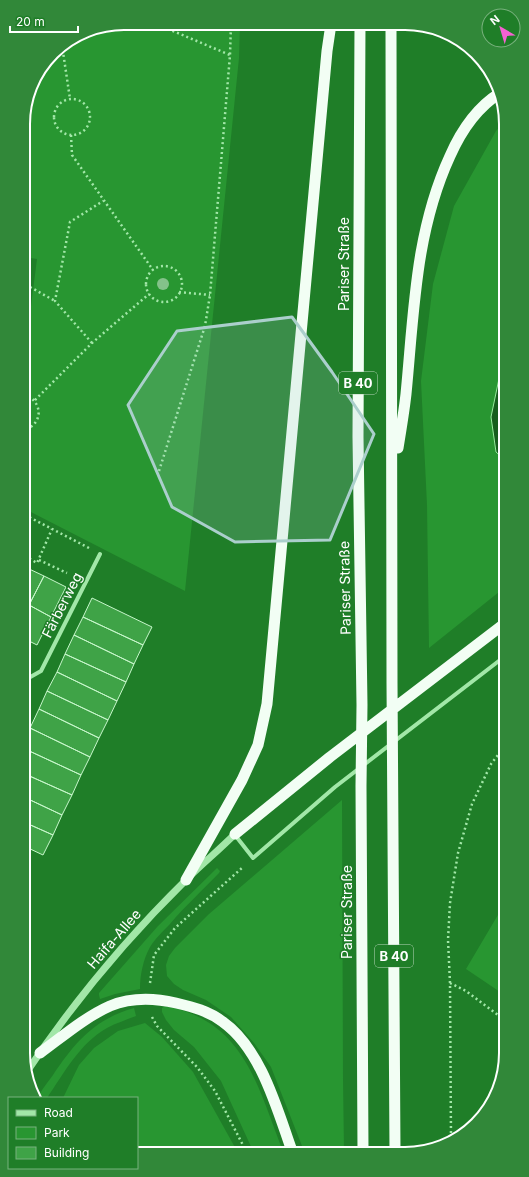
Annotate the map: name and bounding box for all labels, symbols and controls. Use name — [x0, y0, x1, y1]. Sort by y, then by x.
scale bar — [10, 8, 78, 34]
north arrow — [481, 8, 521, 48]
text: N — [487, 12, 502, 28]
text: 20 m — [16, 14, 45, 29]
street label: Pariser Straße — [335, 217, 352, 311]
road number: B 40 — [339, 372, 377, 394]
street label: Pariser Straße — [335, 541, 354, 635]
street label: Färberweg — [38, 569, 85, 640]
street label: Pariser Straße — [338, 865, 355, 959]
street label: Haifa-Allee — [83, 905, 144, 972]
road number: B 40 — [375, 945, 413, 967]
legend — [8, 1097, 138, 1169]
text: Road — [44, 1105, 73, 1120]
text: Park — [44, 1125, 70, 1140]
text: Building — [44, 1145, 89, 1160]

